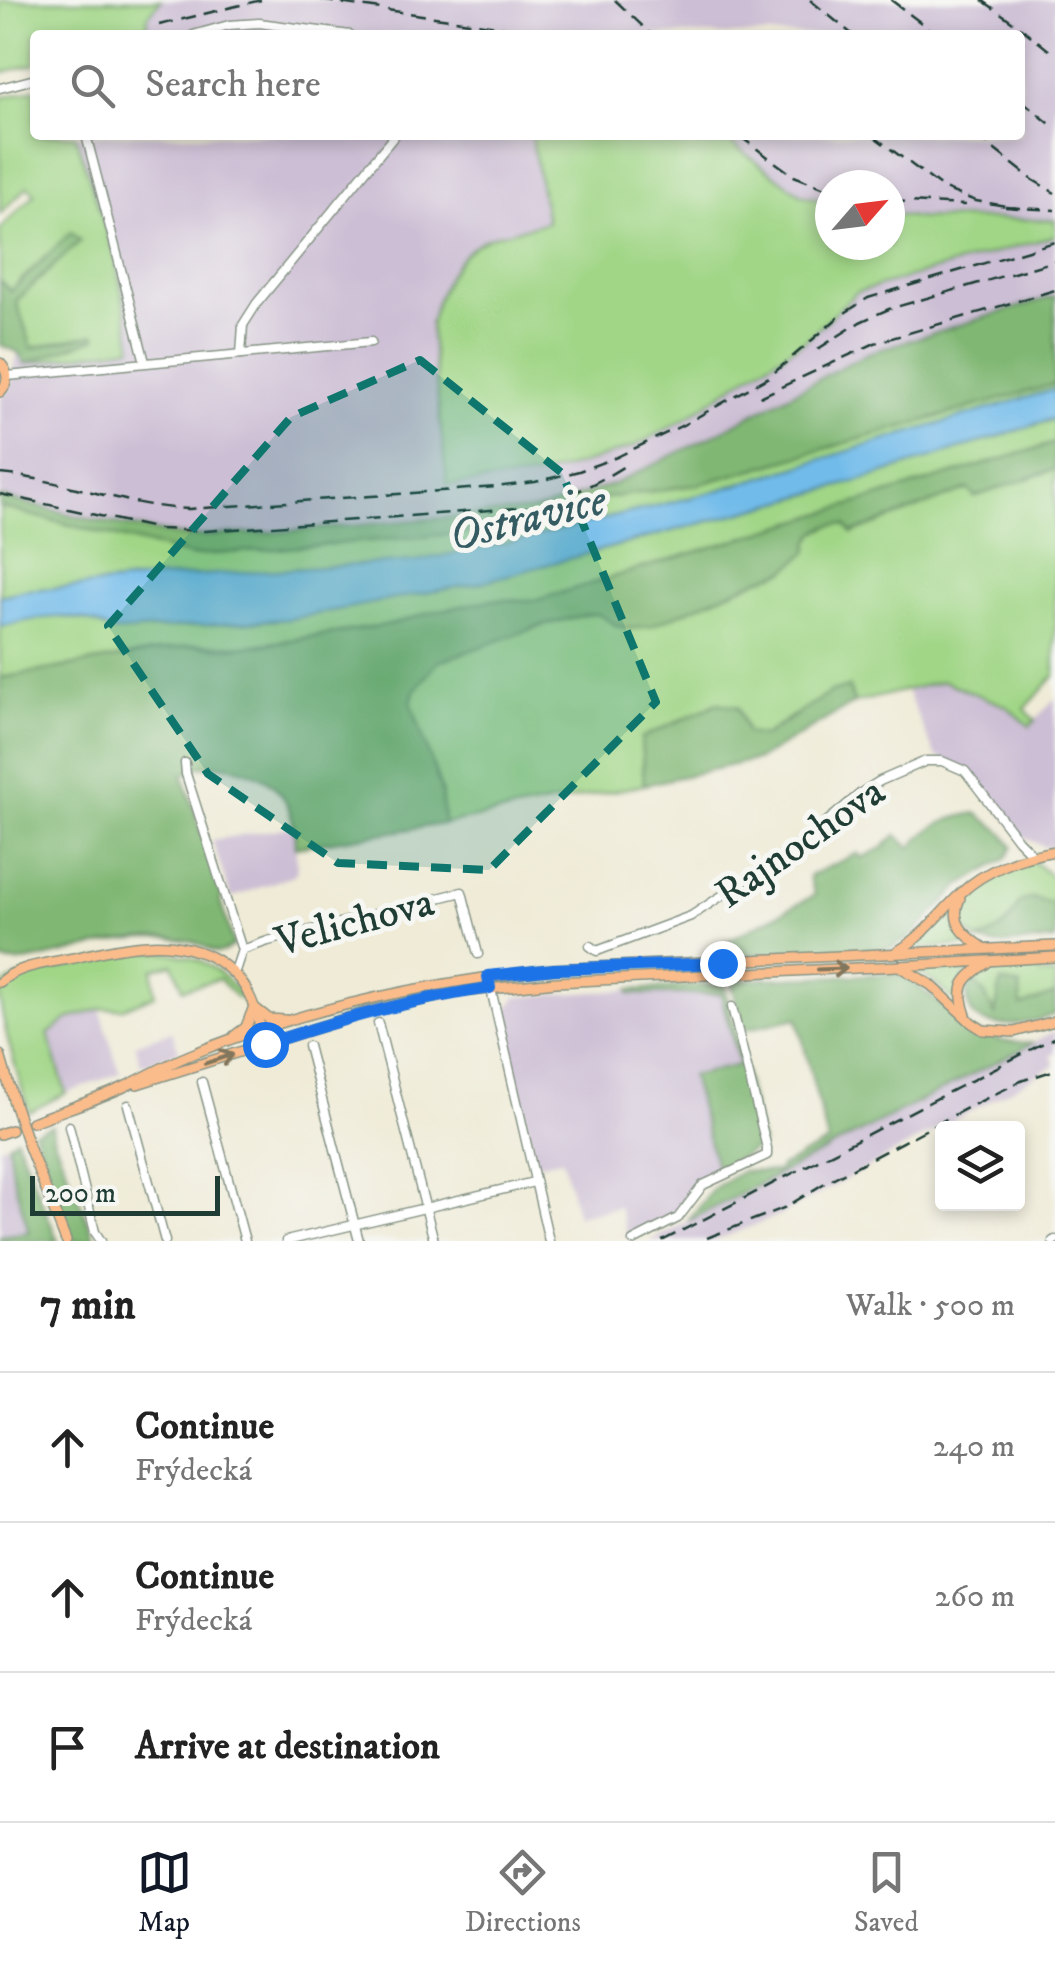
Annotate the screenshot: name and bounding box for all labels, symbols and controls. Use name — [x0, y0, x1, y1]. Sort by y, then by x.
search box — [30, 30, 1025, 140]
icon: search — [65, 58, 120, 113]
text: Search here — [145, 61, 321, 109]
north arrow — [815, 170, 905, 260]
water label: Ostravice — [444, 472, 613, 565]
street label: Rajnochova — [706, 766, 896, 921]
street label: Velichova — [269, 877, 440, 969]
route end — [700, 941, 746, 987]
one-way arrow — [815, 959, 847, 978]
route start — [243, 1022, 289, 1068]
one-way arrow — [202, 1049, 234, 1067]
map controls — [935, 1121, 1025, 1211]
button: layers — [935, 1121, 1025, 1211]
scale bar — [30, 1171, 220, 1216]
text: 200 m — [45, 1176, 116, 1211]
text: 7 min — [40, 1280, 135, 1332]
text: Walk · 500 m — [846, 1286, 1015, 1326]
text: Continue — [135, 1403, 274, 1451]
icon: ahead — [40, 1420, 95, 1475]
text: 240 m — [933, 1427, 1015, 1467]
text: Frýdecká — [135, 1451, 252, 1491]
text: Continue — [135, 1553, 274, 1601]
icon: ahead — [40, 1570, 95, 1625]
text: 260 m — [935, 1577, 1015, 1617]
text: Frýdecká — [135, 1601, 252, 1641]
icon: arrive — [40, 1720, 95, 1775]
text: Arrive at destination — [135, 1723, 440, 1771]
tab: Map — [137, 1845, 192, 1940]
tab: Directions — [465, 1845, 581, 1940]
tab: Saved — [854, 1845, 918, 1940]

